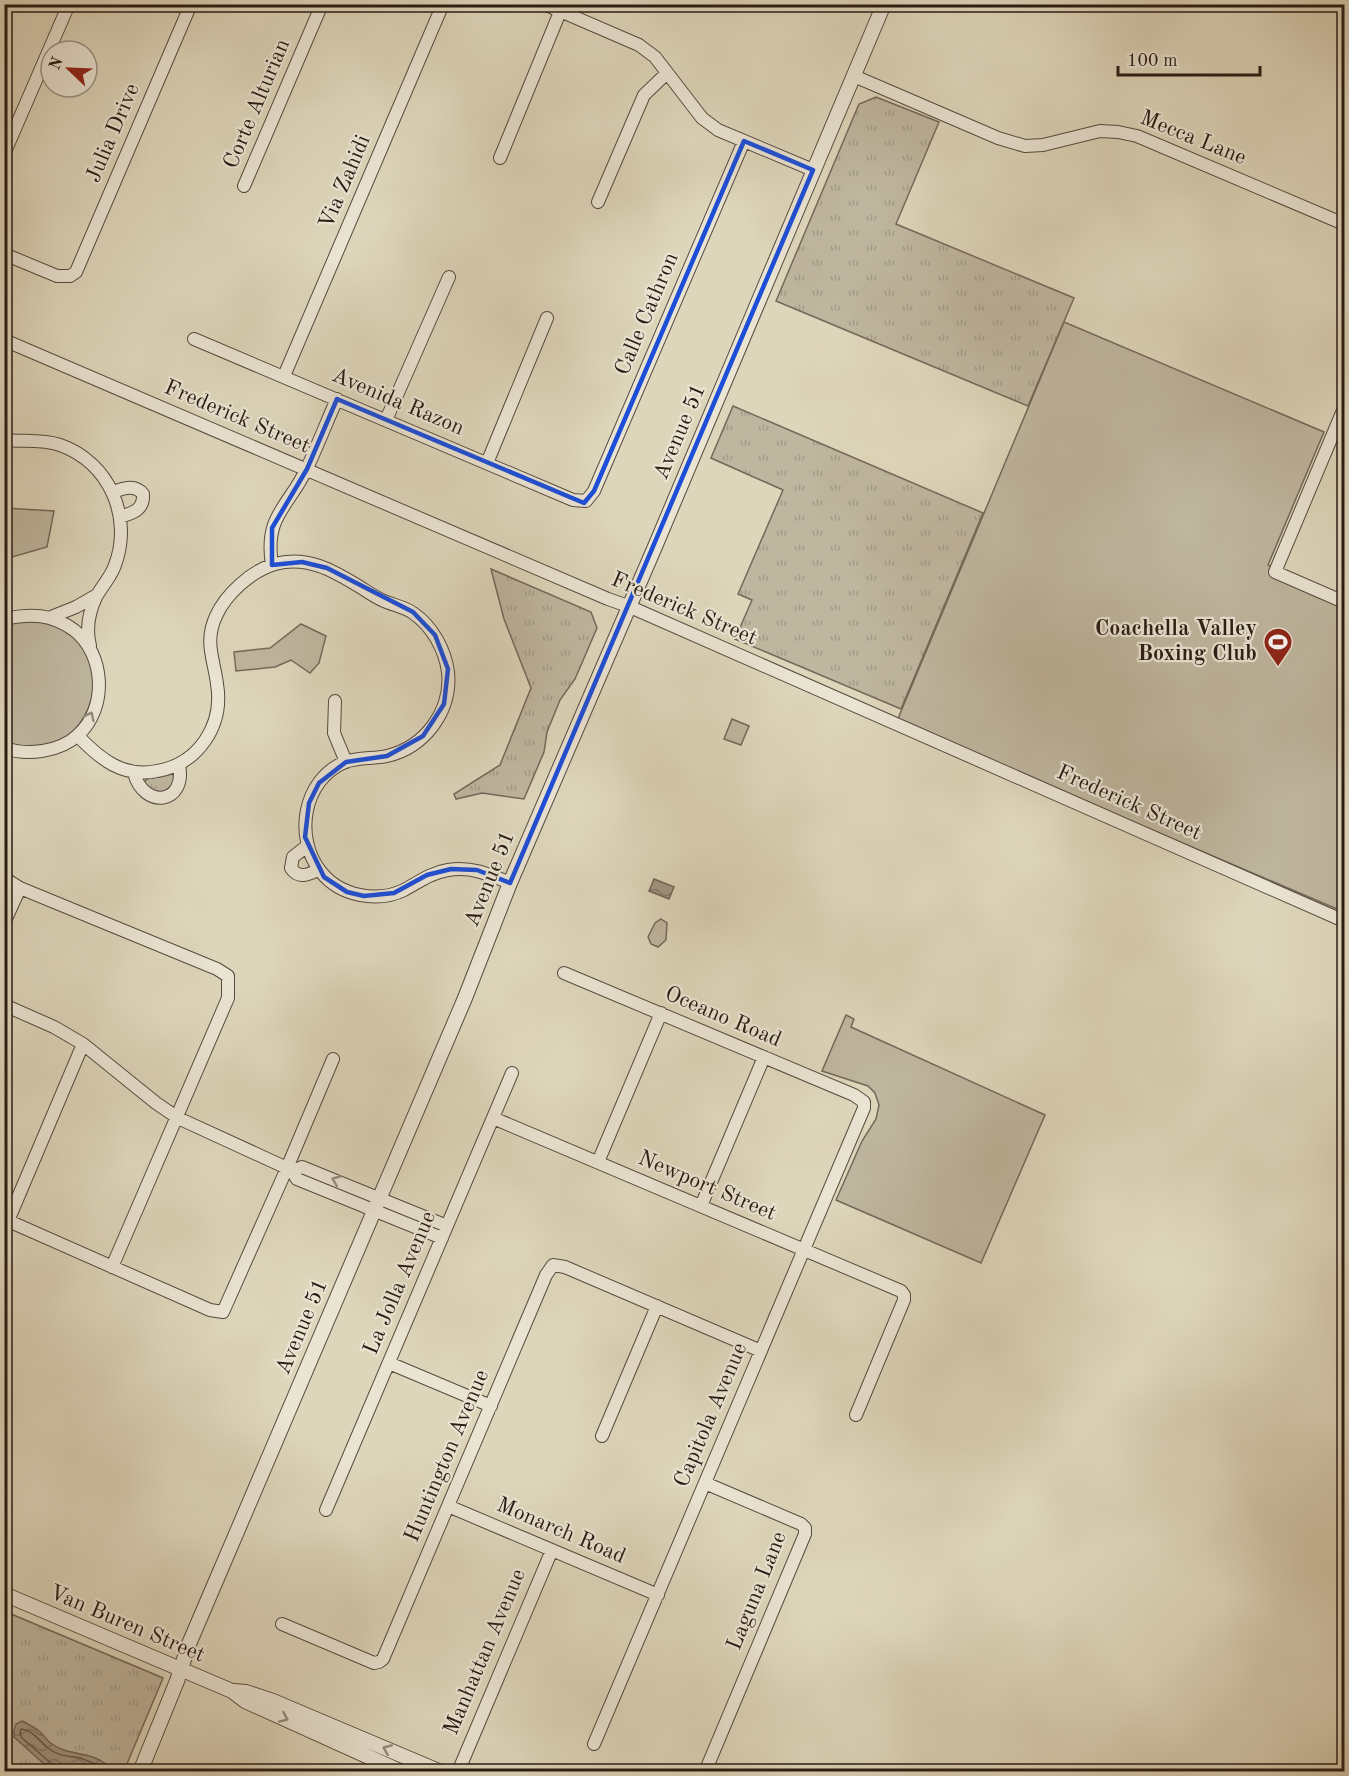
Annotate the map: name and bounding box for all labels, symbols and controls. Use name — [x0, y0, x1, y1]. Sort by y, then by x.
street label: Corte Alturian — [220, 36, 294, 172]
north arrow — [39, 39, 99, 99]
scale bar — [1118, 39, 1260, 77]
text: 100 m — [1127, 52, 1178, 70]
text: N — [47, 54, 67, 73]
street label: Julia Drive — [82, 80, 144, 186]
street label: Mecca Lane — [1137, 107, 1249, 169]
street label: Via Zahidi — [315, 132, 375, 232]
street label: Calle Cathron — [611, 249, 683, 379]
street label: Avenida Razon — [329, 364, 468, 440]
street label: Frederick Street — [161, 376, 313, 458]
street label: Avenue 51 — [650, 381, 710, 483]
street label: Frederick Street — [608, 568, 760, 650]
place label: Coachella Valley Boxing Club — [1095, 618, 1257, 665]
sports icon: Coachella Valley Boxing Club — [1262, 626, 1294, 668]
one-way arrow — [82, 712, 94, 723]
street label: Frederick Street — [1053, 761, 1205, 845]
street label: Avenue 51 — [461, 828, 519, 930]
street label: Oceano Road — [662, 983, 784, 1051]
street label: Newport Street — [635, 1147, 779, 1225]
one-way arrow — [331, 1175, 342, 1187]
street label: La Jolla Avenue — [360, 1208, 440, 1358]
street label: Avenue 51 — [272, 1276, 332, 1378]
street label: Capitola Avenue — [671, 1340, 751, 1490]
street label: Huntington Avenue — [401, 1367, 493, 1545]
street label: Monarch Road — [493, 1494, 629, 1568]
street label: Laguna Lane — [723, 1529, 791, 1653]
street label: Manhattan Avenue — [440, 1566, 530, 1738]
street label: Van Buren Street — [46, 1581, 208, 1667]
one-way arrow — [277, 1711, 288, 1723]
one-way arrow — [382, 1744, 393, 1756]

